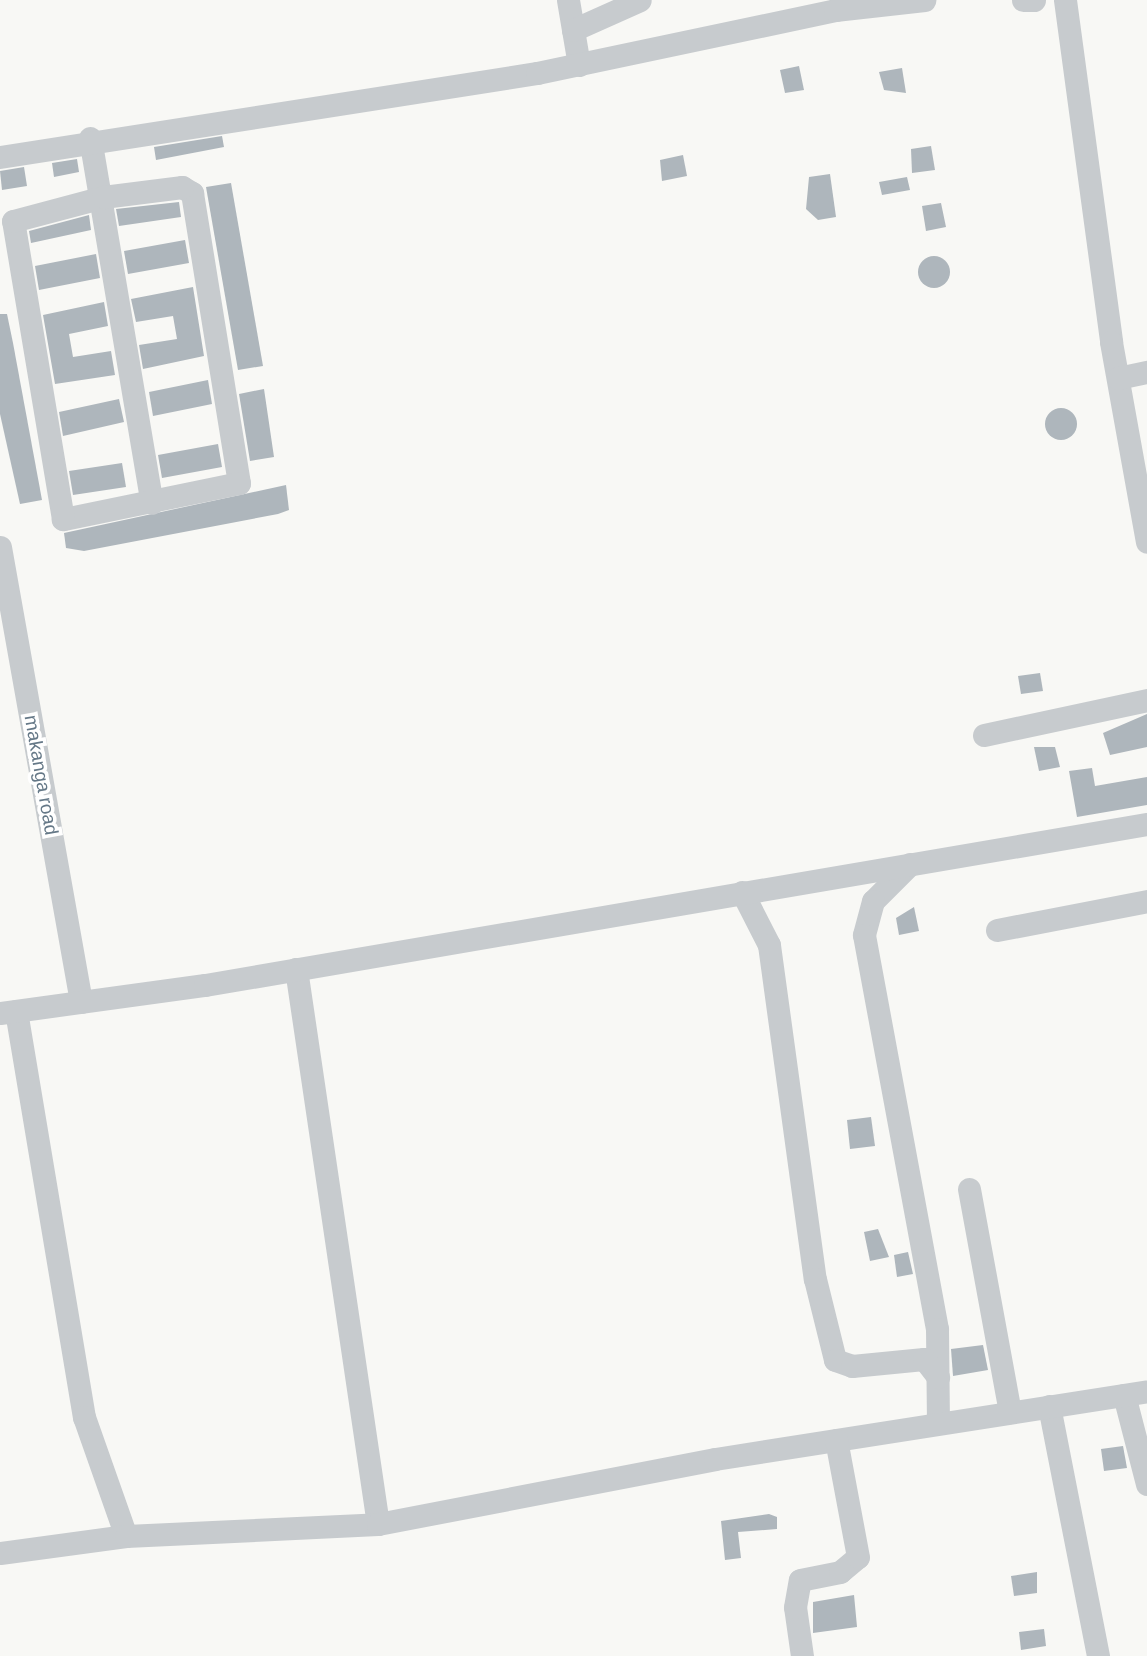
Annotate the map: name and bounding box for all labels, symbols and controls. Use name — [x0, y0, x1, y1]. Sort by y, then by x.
street label: makanga road — [19, 713, 63, 837]

